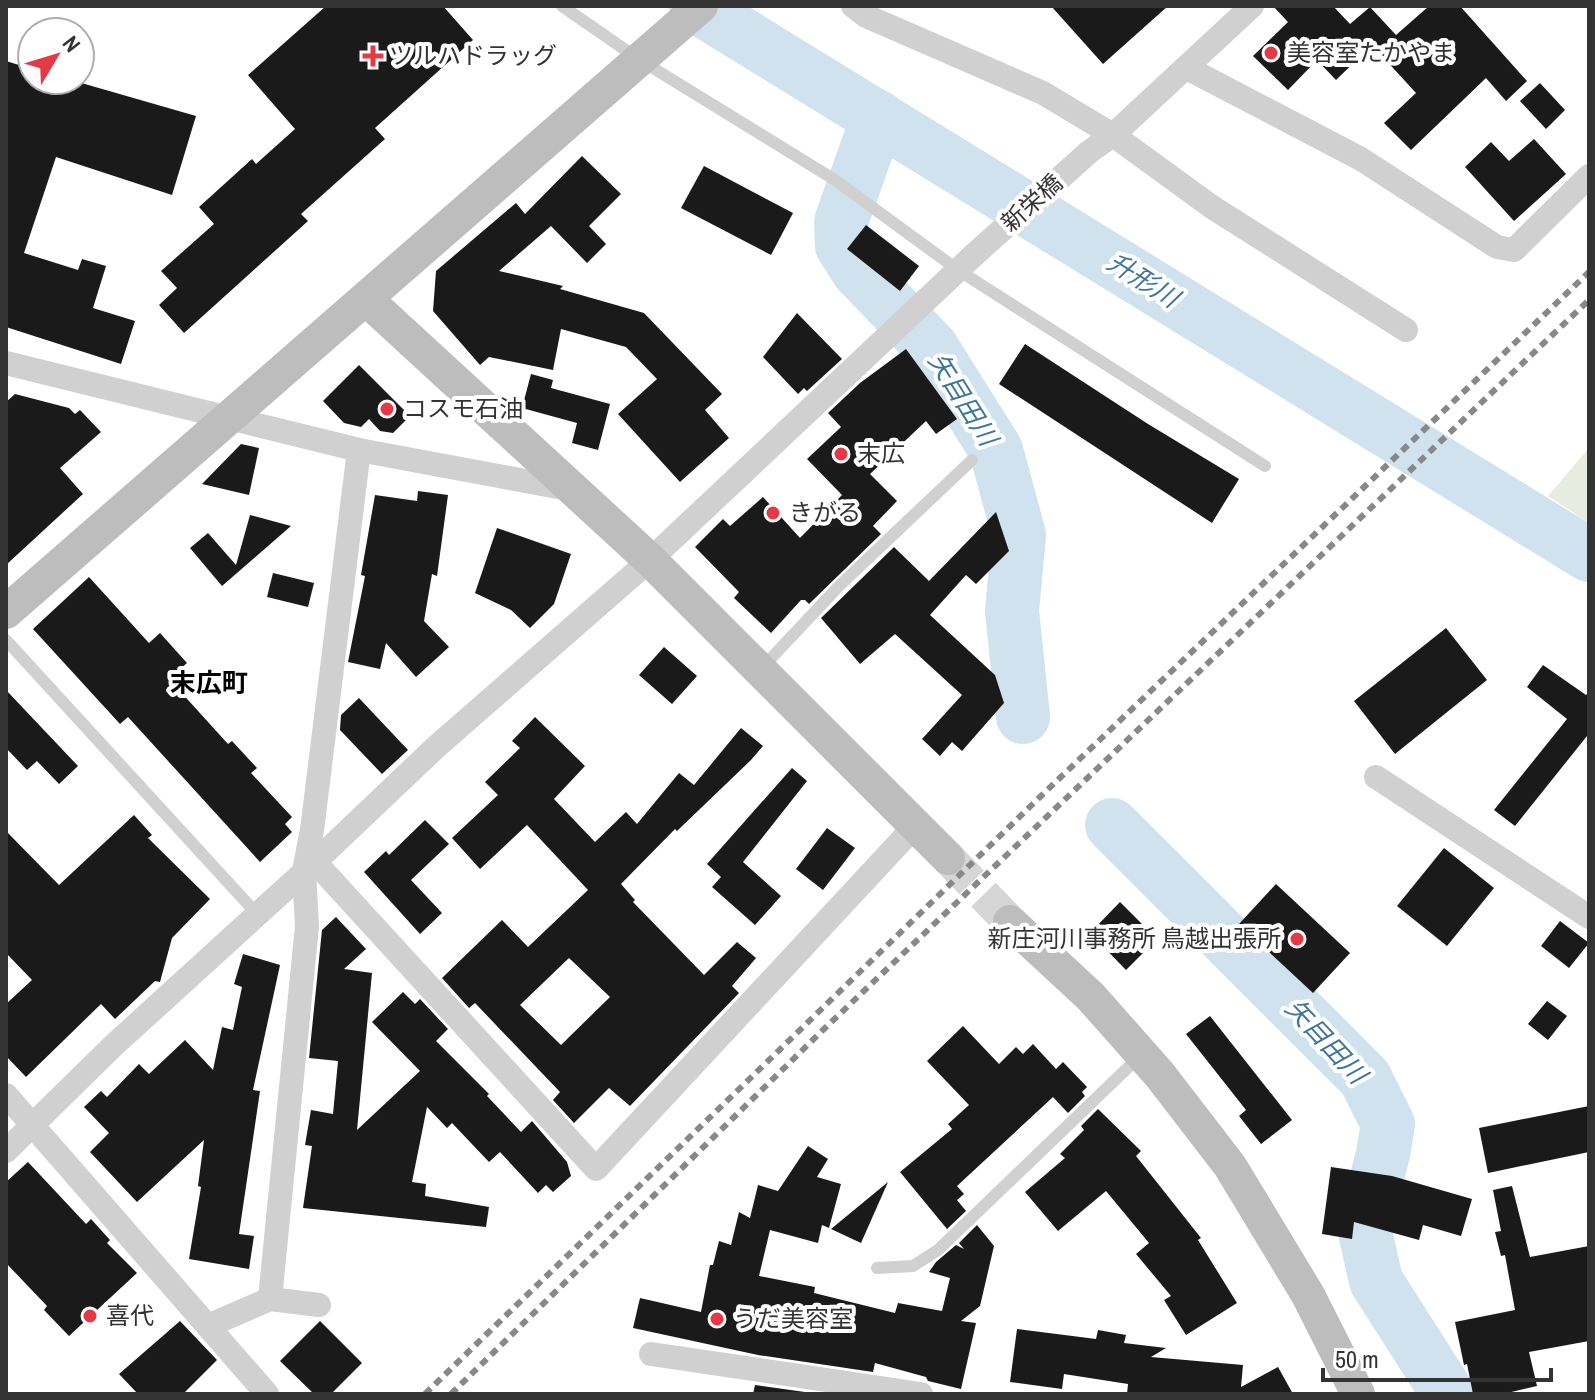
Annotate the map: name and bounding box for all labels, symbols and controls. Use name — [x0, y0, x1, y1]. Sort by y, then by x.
north arrow — [16, 16, 96, 96]
text: N — [56, 29, 88, 58]
place label: 美容室たかやま — [1287, 36, 1455, 68]
place label: ツルハドラッグ — [389, 39, 557, 71]
marker: 美容室たかやま — [1262, 44, 1280, 62]
marker: ツルハドラッグ — [364, 47, 382, 65]
street label: 新栄橋 — [994, 166, 1069, 238]
water label: 升形川 — [1101, 244, 1188, 317]
water label: 矢目田川 — [921, 345, 1007, 455]
place label: コスモ石油 — [403, 392, 523, 424]
marker: コスモ石油 — [378, 400, 396, 418]
place label: 末広 — [857, 437, 905, 469]
marker: 末広 — [832, 445, 850, 463]
place label: きがる — [789, 496, 861, 528]
marker: きがる — [764, 504, 782, 522]
district label: 末広町 — [170, 665, 248, 700]
place label: 新庄河川事務所 鳥越出張所 — [988, 922, 1281, 954]
marker: 新庄河川事務所 鳥越出張所 — [1288, 930, 1306, 948]
water label: 矢目田川 — [1278, 991, 1377, 1093]
place label: 喜代 — [106, 1299, 154, 1331]
place label: うだ美容室 — [733, 1302, 853, 1334]
marker: 喜代 — [81, 1307, 99, 1325]
marker: うだ美容室 — [708, 1310, 726, 1328]
scale bar — [1323, 1332, 1551, 1382]
text: 50 m — [1335, 1343, 1379, 1375]

